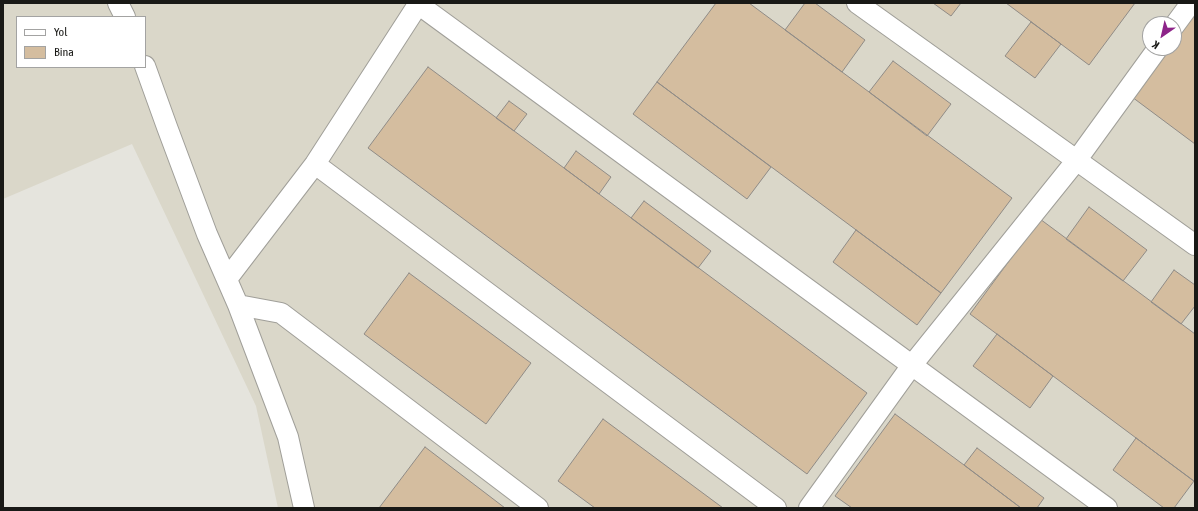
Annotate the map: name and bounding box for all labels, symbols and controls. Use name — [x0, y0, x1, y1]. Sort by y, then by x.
legend — [16, 16, 146, 68]
north arrow — [1142, 16, 1182, 56]
text: Yol — [54, 25, 67, 39]
text: K — [1150, 39, 1161, 52]
text: Bina — [54, 45, 74, 59]

